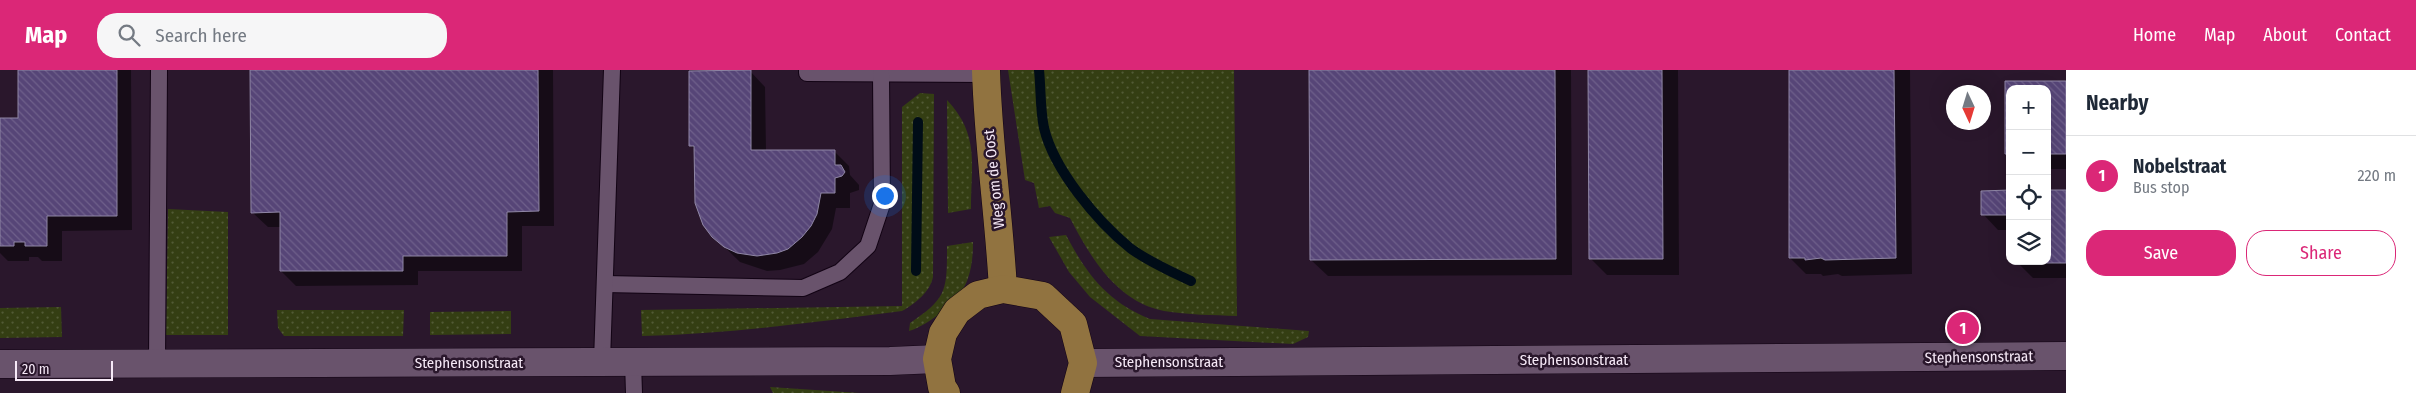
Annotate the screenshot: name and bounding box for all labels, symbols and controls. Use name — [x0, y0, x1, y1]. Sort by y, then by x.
search box — [97, 13, 447, 58]
text: Map — [25, 21, 67, 49]
icon: search — [115, 21, 143, 49]
text: Search here — [155, 24, 247, 47]
text: Home — [2133, 24, 2176, 46]
text: Map — [2204, 24, 2235, 46]
text: About — [2263, 24, 2307, 46]
text: Contact — [2335, 24, 2391, 46]
north arrow — [1946, 85, 1991, 130]
map controls — [2006, 85, 2051, 265]
button: + — [2006, 85, 2051, 130]
text: Nearby — [2086, 90, 2148, 116]
street label: Weg om de Oost — [980, 128, 1008, 229]
button: − — [2006, 130, 2051, 175]
text: Nobelstraat — [2133, 155, 2227, 178]
text: 1 — [2099, 166, 2105, 185]
text: 220 m — [2357, 166, 2396, 185]
button: locate — [2006, 175, 2051, 220]
text: Bus stop — [2133, 178, 2189, 197]
your location — [872, 183, 898, 209]
button: layers — [2006, 220, 2051, 265]
button: Save — [2086, 230, 2236, 276]
button: Share — [2246, 230, 2396, 276]
pin: 1 — [1947, 309, 1979, 347]
street label: Stephensonstraat — [1925, 347, 2034, 367]
street label: Stephensonstraat — [1520, 351, 1628, 369]
street label: Stephensonstraat — [1115, 353, 1223, 371]
street label: Stephensonstraat — [415, 354, 523, 372]
scale bar — [15, 358, 112, 381]
text: 20 m — [22, 361, 50, 378]

